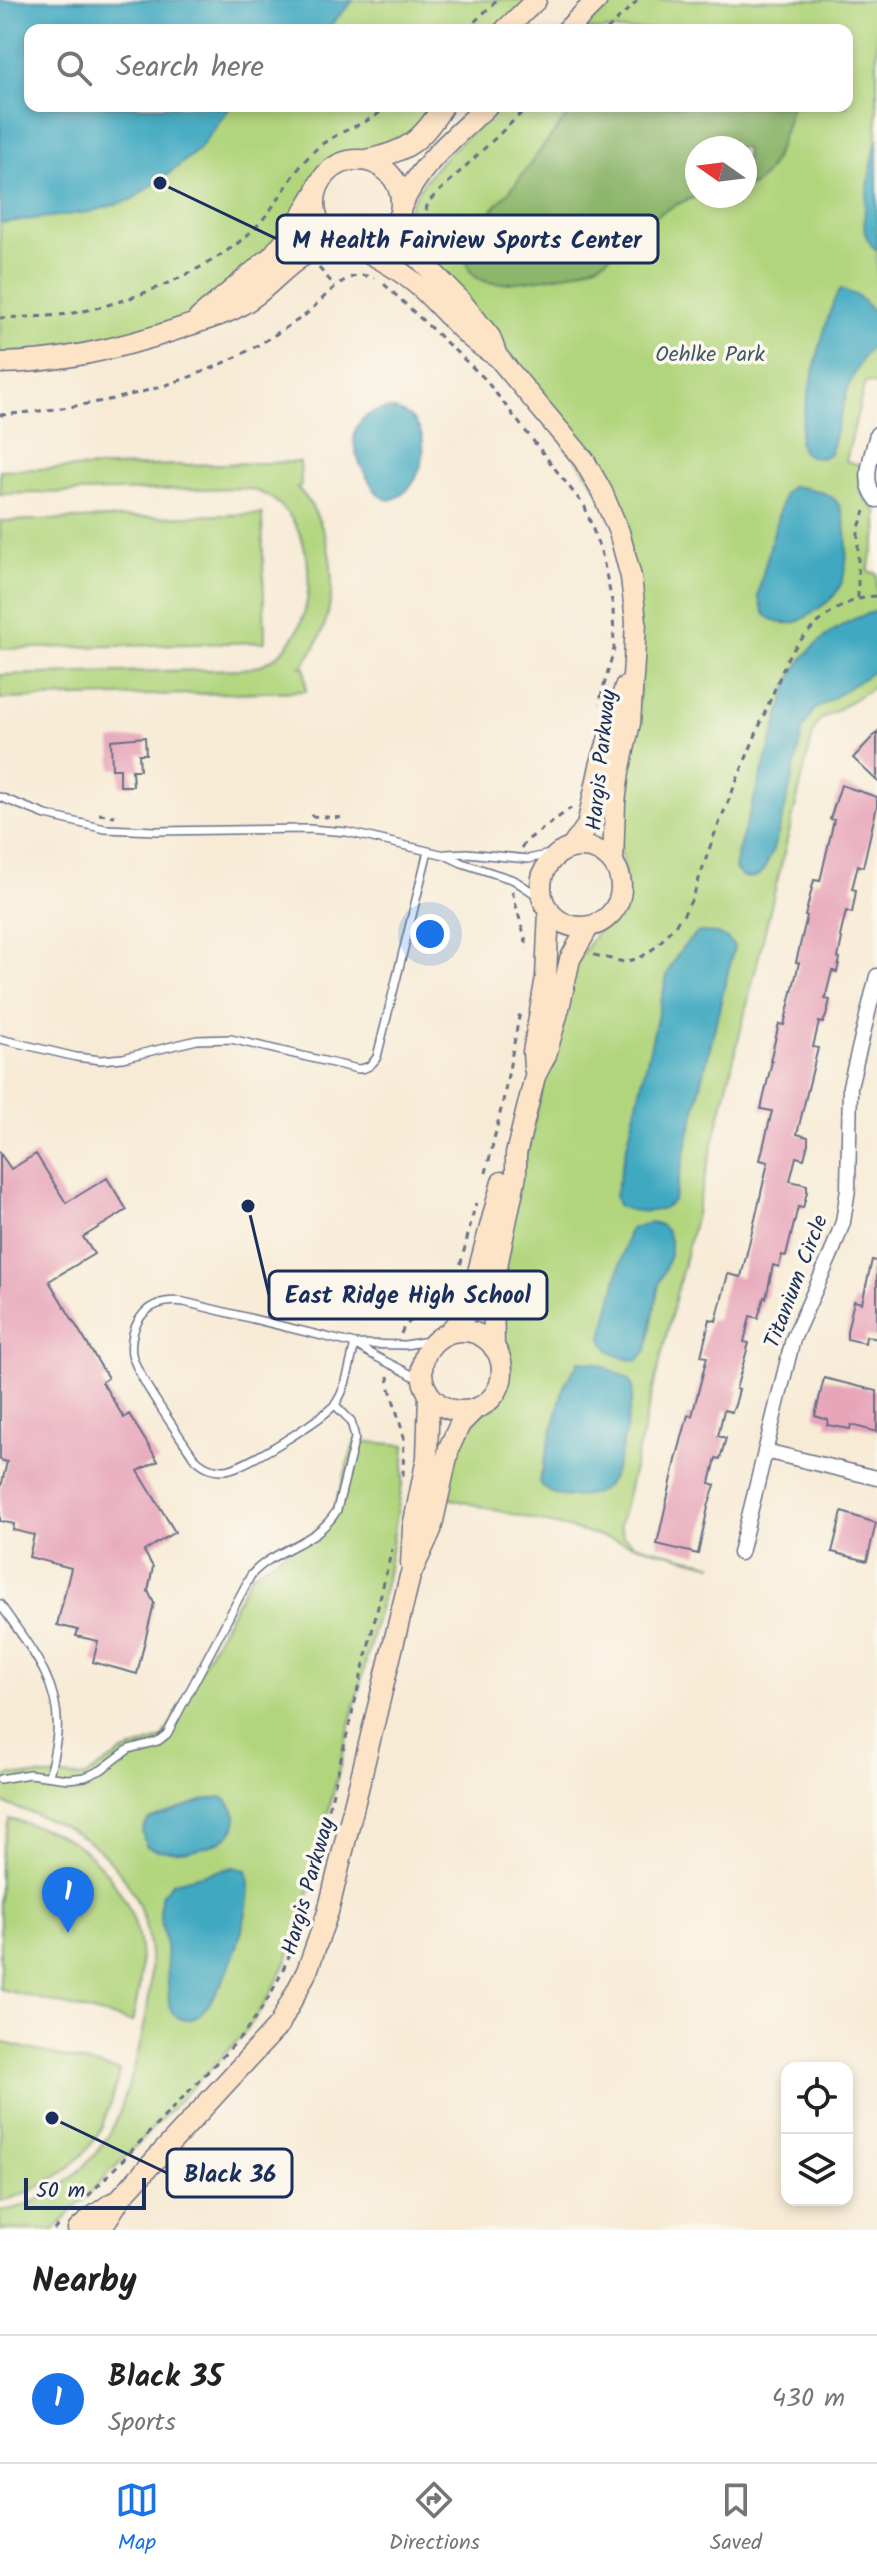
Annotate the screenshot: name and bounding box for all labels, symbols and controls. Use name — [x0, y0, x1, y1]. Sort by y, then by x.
search box — [24, 24, 853, 112]
text: Search here — [116, 44, 264, 92]
icon: search — [52, 46, 96, 90]
north arrow — [685, 136, 757, 208]
callout: M Health Fairview Sports Center — [277, 215, 658, 263]
text: M Health Fairview Sports Center — [292, 222, 643, 261]
park label: Oehlke Park — [655, 338, 765, 373]
street label: Hargis Parkway — [578, 687, 627, 832]
your location — [410, 914, 450, 954]
street label: Titanium Circle — [756, 1210, 839, 1354]
callout: East Ridge High School — [269, 1271, 547, 1319]
text: East Ridge High School — [285, 1277, 531, 1316]
street label: Hargis Parkway — [273, 1813, 346, 1960]
pin: 1 — [42, 1867, 94, 1933]
map controls — [781, 2062, 853, 2206]
button: locate — [781, 2062, 853, 2134]
button: layers — [781, 2134, 853, 2206]
callout: Black 36 — [167, 2149, 292, 2197]
text: Black 36 — [184, 2156, 276, 2195]
scale bar — [24, 2174, 146, 2210]
text: 50 m — [36, 2174, 85, 2209]
text: Nearby — [32, 2255, 137, 2309]
text: Black 35 — [108, 2354, 223, 2402]
text: 1 — [54, 2378, 62, 2420]
text: 430 m — [772, 2378, 845, 2420]
text: Sports — [108, 2402, 176, 2444]
tab: Map — [115, 2478, 159, 2561]
tab: Directions — [389, 2478, 480, 2561]
tab: Saved — [710, 2478, 762, 2561]

